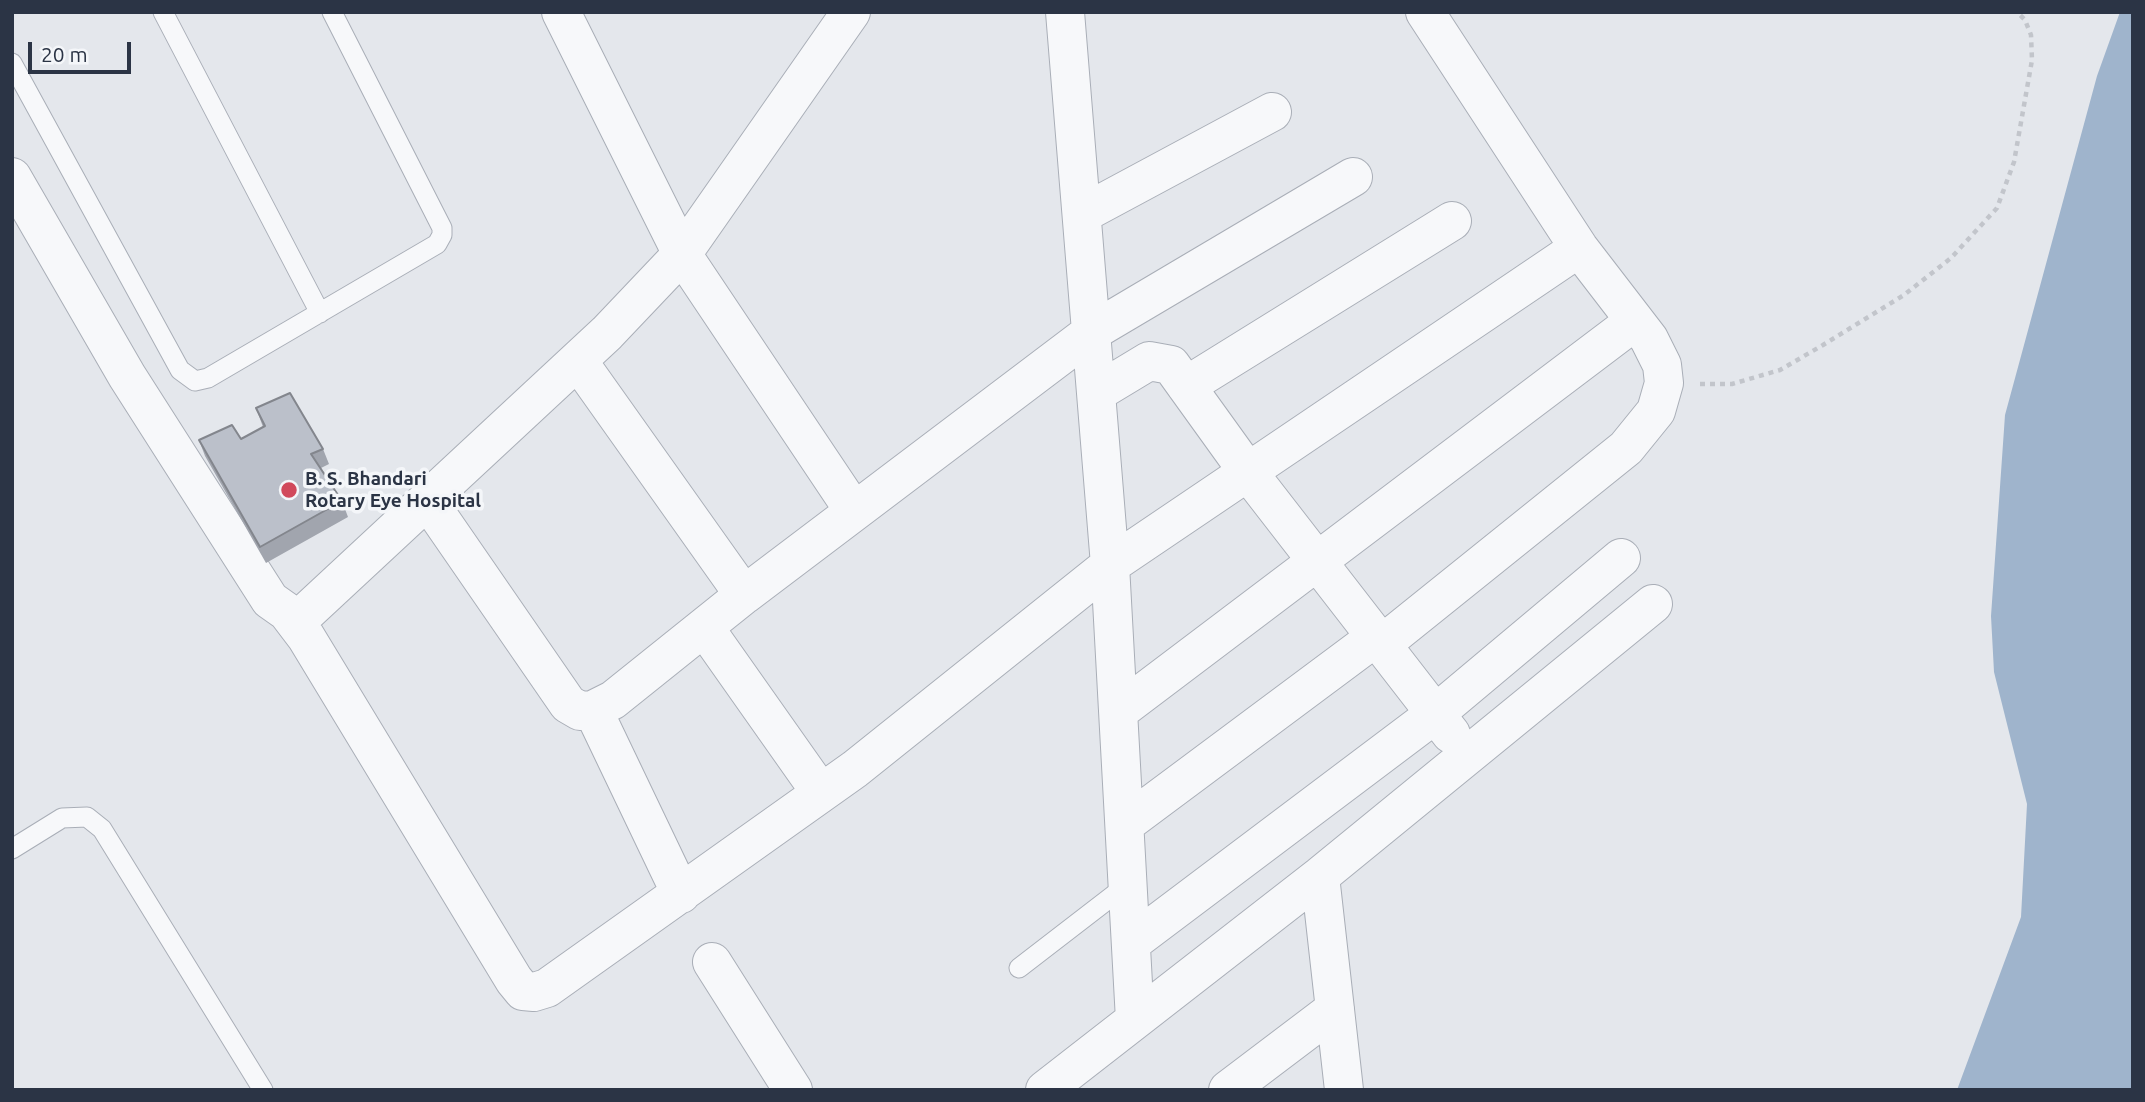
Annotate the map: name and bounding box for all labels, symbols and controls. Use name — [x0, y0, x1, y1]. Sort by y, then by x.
scale bar — [32, 28, 135, 72]
text: 20 m — [41, 42, 88, 66]
place label: B. S. Bhandari Rotary Eye Hospital — [305, 468, 481, 512]
marker: B. S. Bhandari Rotary Eye Hospital — [279, 480, 299, 500]

